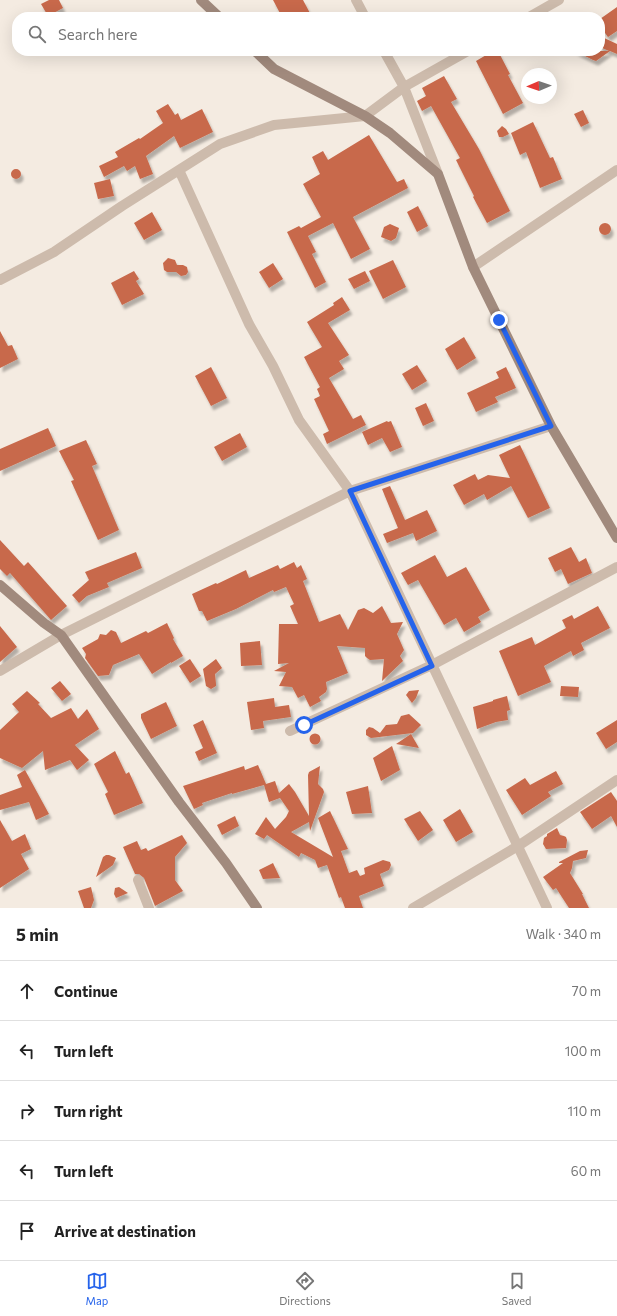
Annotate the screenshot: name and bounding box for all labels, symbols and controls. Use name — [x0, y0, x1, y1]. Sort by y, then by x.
search box — [12, 12, 605, 56]
icon: search — [26, 23, 48, 45]
text: Search here — [58, 25, 137, 43]
north arrow — [521, 68, 557, 104]
route end — [490, 311, 508, 329]
route start — [295, 716, 313, 734]
text: 5 min — [16, 924, 59, 945]
text: Walk · 340 m — [526, 926, 601, 942]
icon: ahead — [16, 980, 38, 1002]
text: Continue — [54, 982, 118, 1000]
text: 70 m — [572, 983, 601, 999]
icon: left — [16, 1040, 38, 1062]
text: Turn left — [54, 1042, 113, 1060]
text: 100 m — [565, 1043, 601, 1059]
icon: right — [16, 1100, 38, 1122]
text: Turn right — [54, 1102, 123, 1120]
text: 110 m — [568, 1103, 601, 1119]
icon: left — [16, 1160, 38, 1182]
text: Turn left — [54, 1162, 113, 1180]
text: 60 m — [571, 1163, 601, 1179]
icon: arrive — [16, 1220, 38, 1242]
text: Arrive at destination — [54, 1222, 196, 1240]
tab: Map — [86, 1270, 108, 1307]
tab: Directions — [279, 1270, 331, 1307]
tab: Saved — [502, 1270, 531, 1307]

